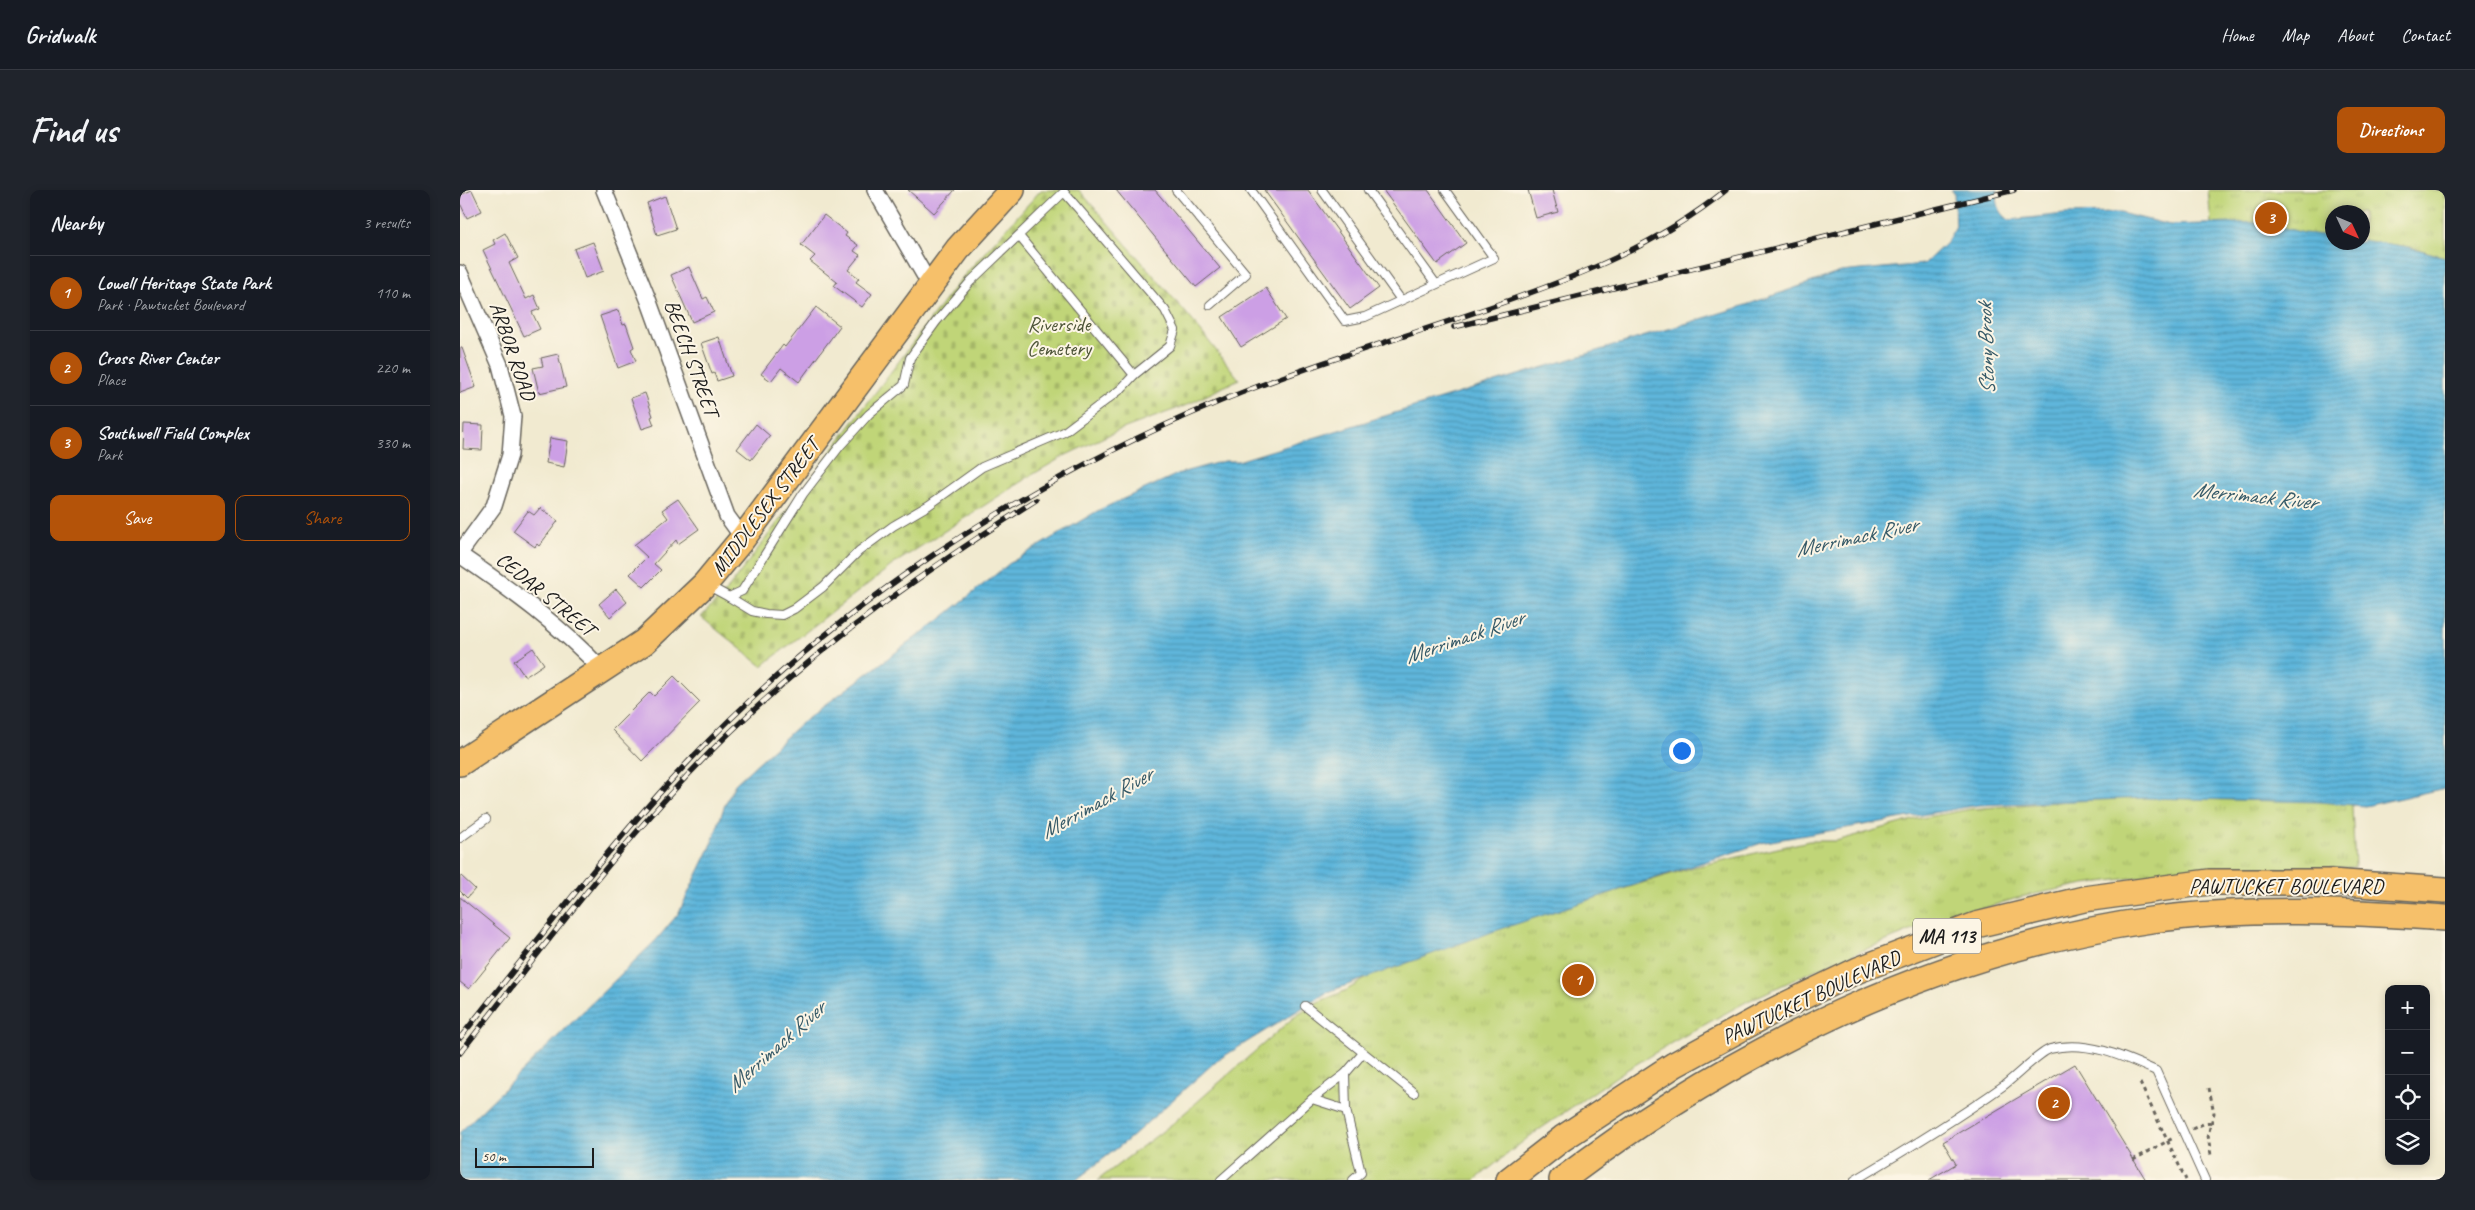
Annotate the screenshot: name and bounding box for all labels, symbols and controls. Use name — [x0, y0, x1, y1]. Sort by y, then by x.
text: Gridwalk — [25, 20, 95, 50]
text: Home — [2221, 24, 2254, 46]
text: Map — [2282, 24, 2309, 46]
text: About — [2337, 24, 2373, 46]
text: Contact — [2401, 24, 2450, 46]
button: Directions — [2337, 107, 2445, 153]
text: Find us — [30, 108, 117, 153]
pin: 3 — [2255, 199, 2287, 237]
north arrow — [2325, 205, 2370, 250]
text: Nearby — [50, 210, 103, 236]
text: 3 results — [363, 213, 410, 233]
text: Lowell Heritage State Park — [97, 271, 271, 295]
text: 1 — [62, 283, 70, 303]
text: 110 m — [376, 283, 410, 303]
text: Park · Pawtucket Boulevard — [97, 295, 244, 315]
street label: BEECH STREET — [659, 296, 727, 424]
street label: ARBOR ROAD — [484, 298, 543, 405]
water label: Stony Brook — [1970, 299, 2002, 395]
park label: Riverside Cemetery — [1027, 311, 1093, 361]
text: Cross River Center — [97, 346, 219, 370]
text: 2 — [62, 358, 70, 378]
text: 220 m — [376, 358, 410, 378]
text: Place — [97, 370, 125, 390]
text: Southwell Field Complex — [97, 421, 249, 445]
street label: MIDDLESEX STREET — [705, 430, 828, 581]
text: 3 — [62, 433, 70, 453]
text: 330 m — [376, 433, 410, 453]
text: Park — [97, 445, 122, 465]
water label: Merrimack River — [2192, 476, 2322, 517]
button: Save — [50, 495, 225, 541]
button: Share — [235, 495, 410, 541]
water label: Merrimack River — [1793, 510, 1924, 564]
street label: CEDAR STREET — [491, 546, 604, 645]
water label: Merrimack River — [1401, 602, 1531, 670]
your location — [1669, 738, 1695, 764]
water label: Merrimack River — [1036, 759, 1161, 845]
street label: PAWTUCKET BOULEVARD — [2189, 873, 2385, 899]
road number: MA 113 — [1913, 918, 1981, 954]
street label: PAWTUCKET BOULEVARD — [1717, 943, 1906, 1050]
pin: 1 — [1562, 961, 1594, 999]
map controls — [2385, 985, 2430, 1165]
button: + — [2385, 985, 2430, 1030]
water label: Merrimack River — [720, 992, 834, 1099]
button: − — [2385, 1030, 2430, 1075]
button: locate — [2385, 1075, 2430, 1120]
pin: 2 — [2038, 1084, 2070, 1122]
button: layers — [2385, 1120, 2430, 1165]
scale bar — [475, 1145, 594, 1168]
text: 50 m — [482, 1148, 506, 1165]

